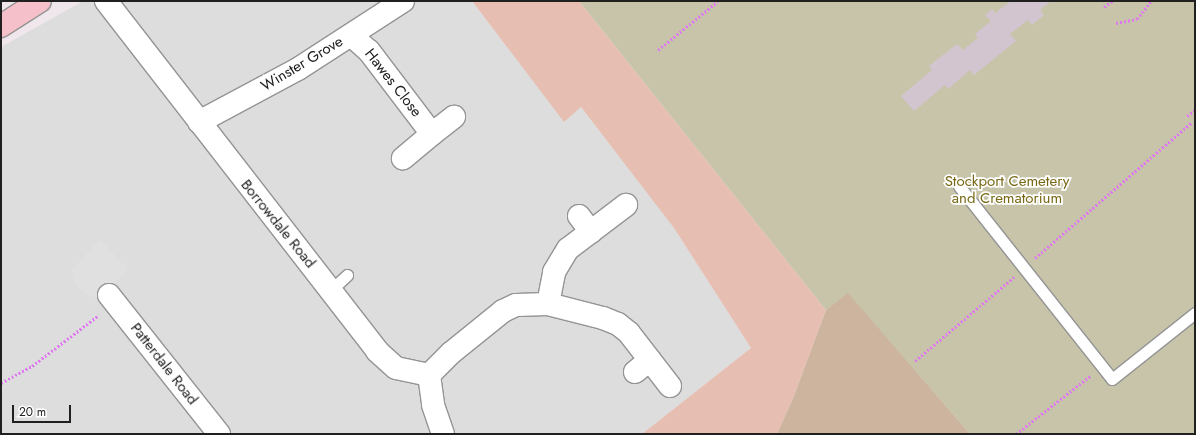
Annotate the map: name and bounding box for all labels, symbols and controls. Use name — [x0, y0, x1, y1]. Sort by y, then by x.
street label: Winster Grove — [258, 33, 346, 95]
street label: Hawes Close — [361, 45, 425, 121]
park label: Stockport Cemetery and Crematorium — [945, 172, 1069, 207]
street label: Borrowdale Road — [237, 176, 319, 272]
street label: Patterdale Road — [126, 320, 202, 408]
scale bar — [14, 397, 73, 423]
text: 20 m — [19, 403, 46, 421]

